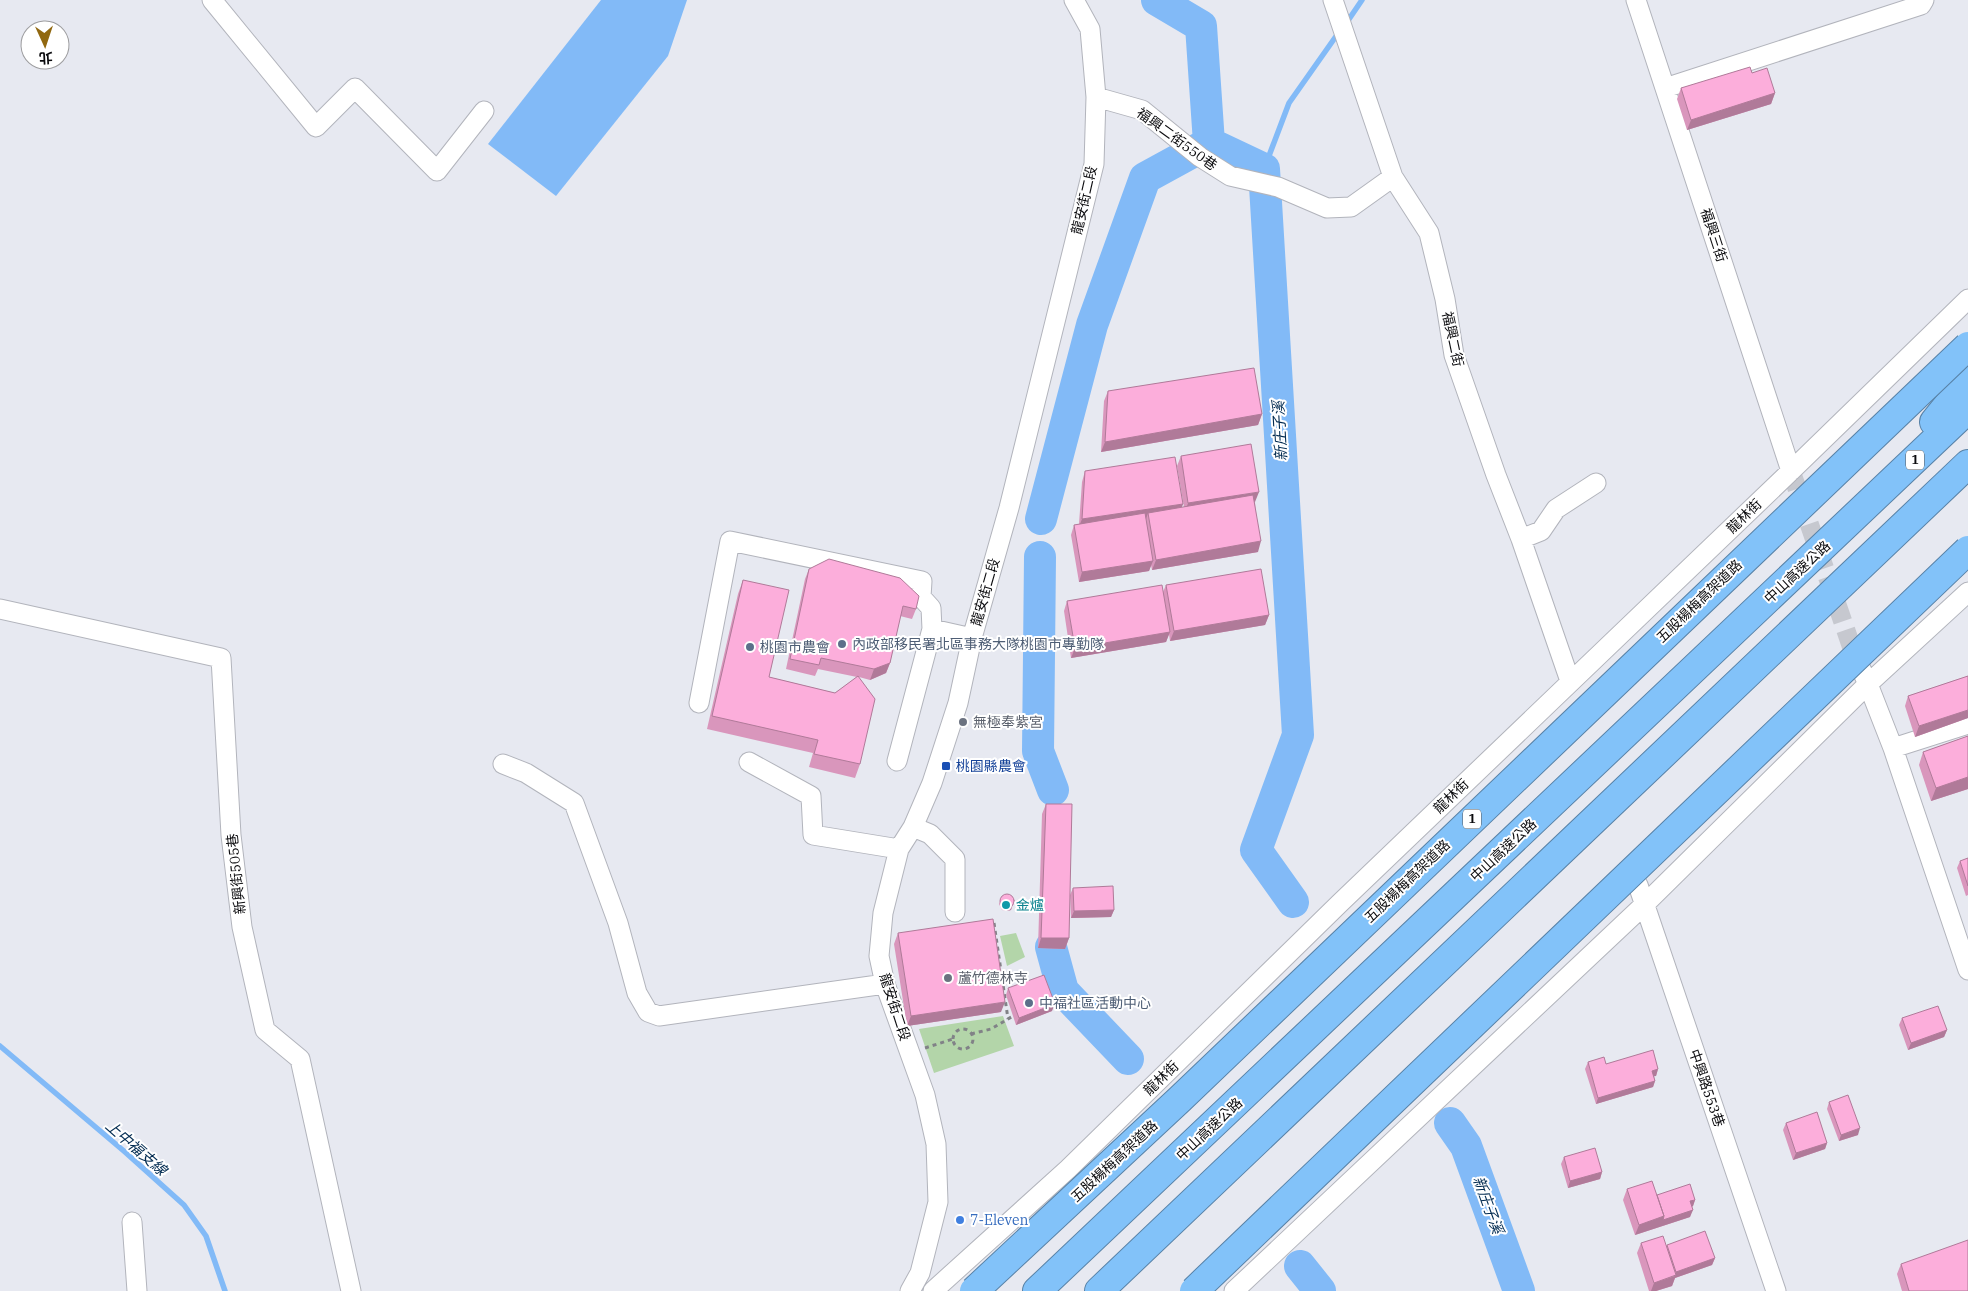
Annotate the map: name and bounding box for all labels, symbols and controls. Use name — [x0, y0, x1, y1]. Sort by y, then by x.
north arrow — [20, 20, 70, 70]
text: 北 — [38, 49, 53, 67]
street label: 福興二街550巷 — [1133, 104, 1221, 174]
street label: 龍安街二段 — [1067, 164, 1101, 236]
street label: 福興三街 — [1697, 206, 1731, 264]
street label: 福興二街 — [1438, 310, 1468, 368]
water label: 新庄子溪 — [1268, 399, 1291, 461]
road number: 1 — [1906, 450, 1924, 470]
street label: 龍林街 — [1723, 495, 1765, 537]
street label: 中山高速公路 — [1760, 537, 1834, 607]
street label: 龍安街二段 — [967, 556, 1003, 628]
street label: 五股楊梅高架道路 — [1652, 556, 1746, 646]
place label: 內政部移民署北區事務大隊桃園市專勤隊 — [852, 635, 1104, 653]
place label: 桃園市農會 — [760, 638, 830, 656]
marker: 內政部移民署北區事務大隊桃園市專勤隊 — [836, 638, 848, 650]
marker: 桃園市農會 — [744, 641, 756, 653]
place label: 無極奉紫宮 — [973, 713, 1043, 731]
marker: 無極奉紫宮 — [957, 716, 969, 728]
place label: 桃園縣農會 — [956, 757, 1026, 775]
marker: 桃園縣農會 — [940, 760, 952, 772]
street label: 龍林街 — [1430, 775, 1472, 817]
road number: 1 — [1463, 810, 1481, 829]
street label: 中山高速公路 — [1466, 815, 1540, 885]
street label: 新興街505巷 — [223, 833, 249, 915]
street label: 五股楊梅高架道路 — [1360, 836, 1454, 926]
place label: 金爐 — [1016, 896, 1044, 914]
marker: 金爐 — [1000, 899, 1012, 911]
place label: 蘆竹德林寺 — [958, 969, 1028, 987]
street label: 龍安街二段 — [876, 971, 914, 1043]
marker: 蘆竹德林寺 — [942, 972, 954, 984]
place label: 中福社區活動中心 — [1039, 994, 1151, 1012]
marker: 中福社區活動中心 — [1023, 997, 1035, 1009]
street label: 中興路553巷 — [1685, 1047, 1729, 1129]
street label: 龍林街 — [1140, 1057, 1182, 1099]
street label: 中山高速公路 — [1172, 1094, 1246, 1164]
water label: 上中福支線 — [102, 1116, 172, 1181]
street label: 五股楊梅高架道路 — [1067, 1116, 1161, 1206]
water label: 新庄子溪 — [1469, 1173, 1508, 1238]
place label: 7-Eleven — [970, 1211, 1028, 1229]
marker: 7-Eleven — [954, 1214, 966, 1226]

